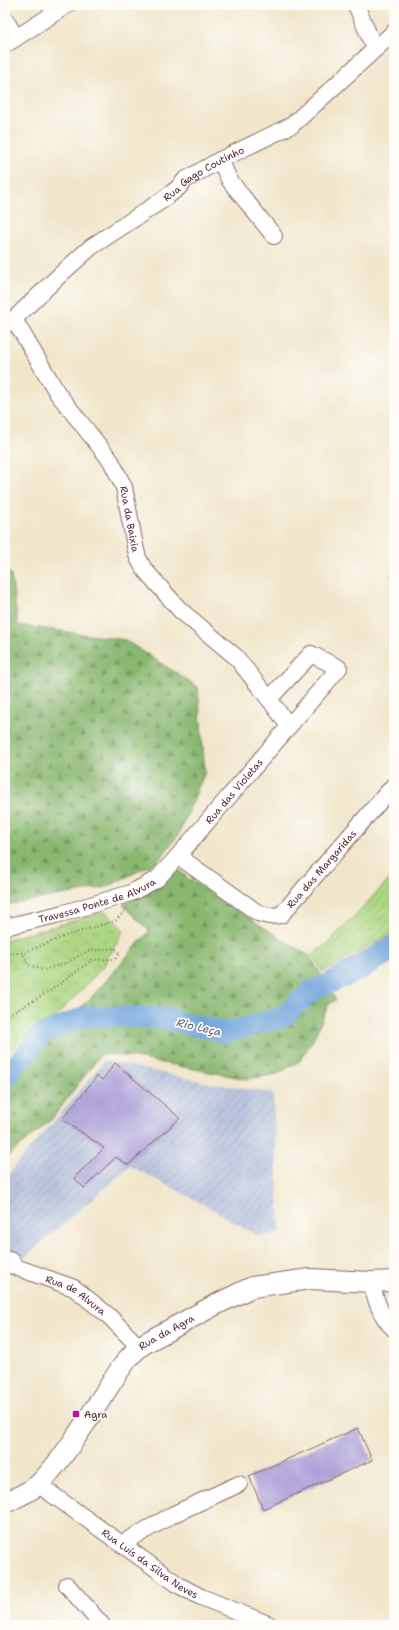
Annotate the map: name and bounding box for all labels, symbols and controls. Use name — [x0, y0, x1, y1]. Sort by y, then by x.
street label: Rua Gago Coutinho — [161, 143, 246, 204]
street label: Rua da Baixia — [117, 485, 142, 554]
street label: Rua das Violetas — [202, 756, 266, 827]
street label: Rua das Margaridas — [284, 827, 359, 911]
street label: Travessa Ponte de Alvura — [37, 875, 159, 926]
water label: Rio Leça — [175, 1015, 223, 1040]
street label: Rua de Alvura — [44, 1272, 109, 1318]
street label: Rua da Agra — [136, 1311, 197, 1353]
place label: Agra — [84, 1408, 108, 1421]
marker: Agra — [71, 1409, 81, 1419]
street label: Rua Luís da Silva Neves — [99, 1526, 200, 1601]

